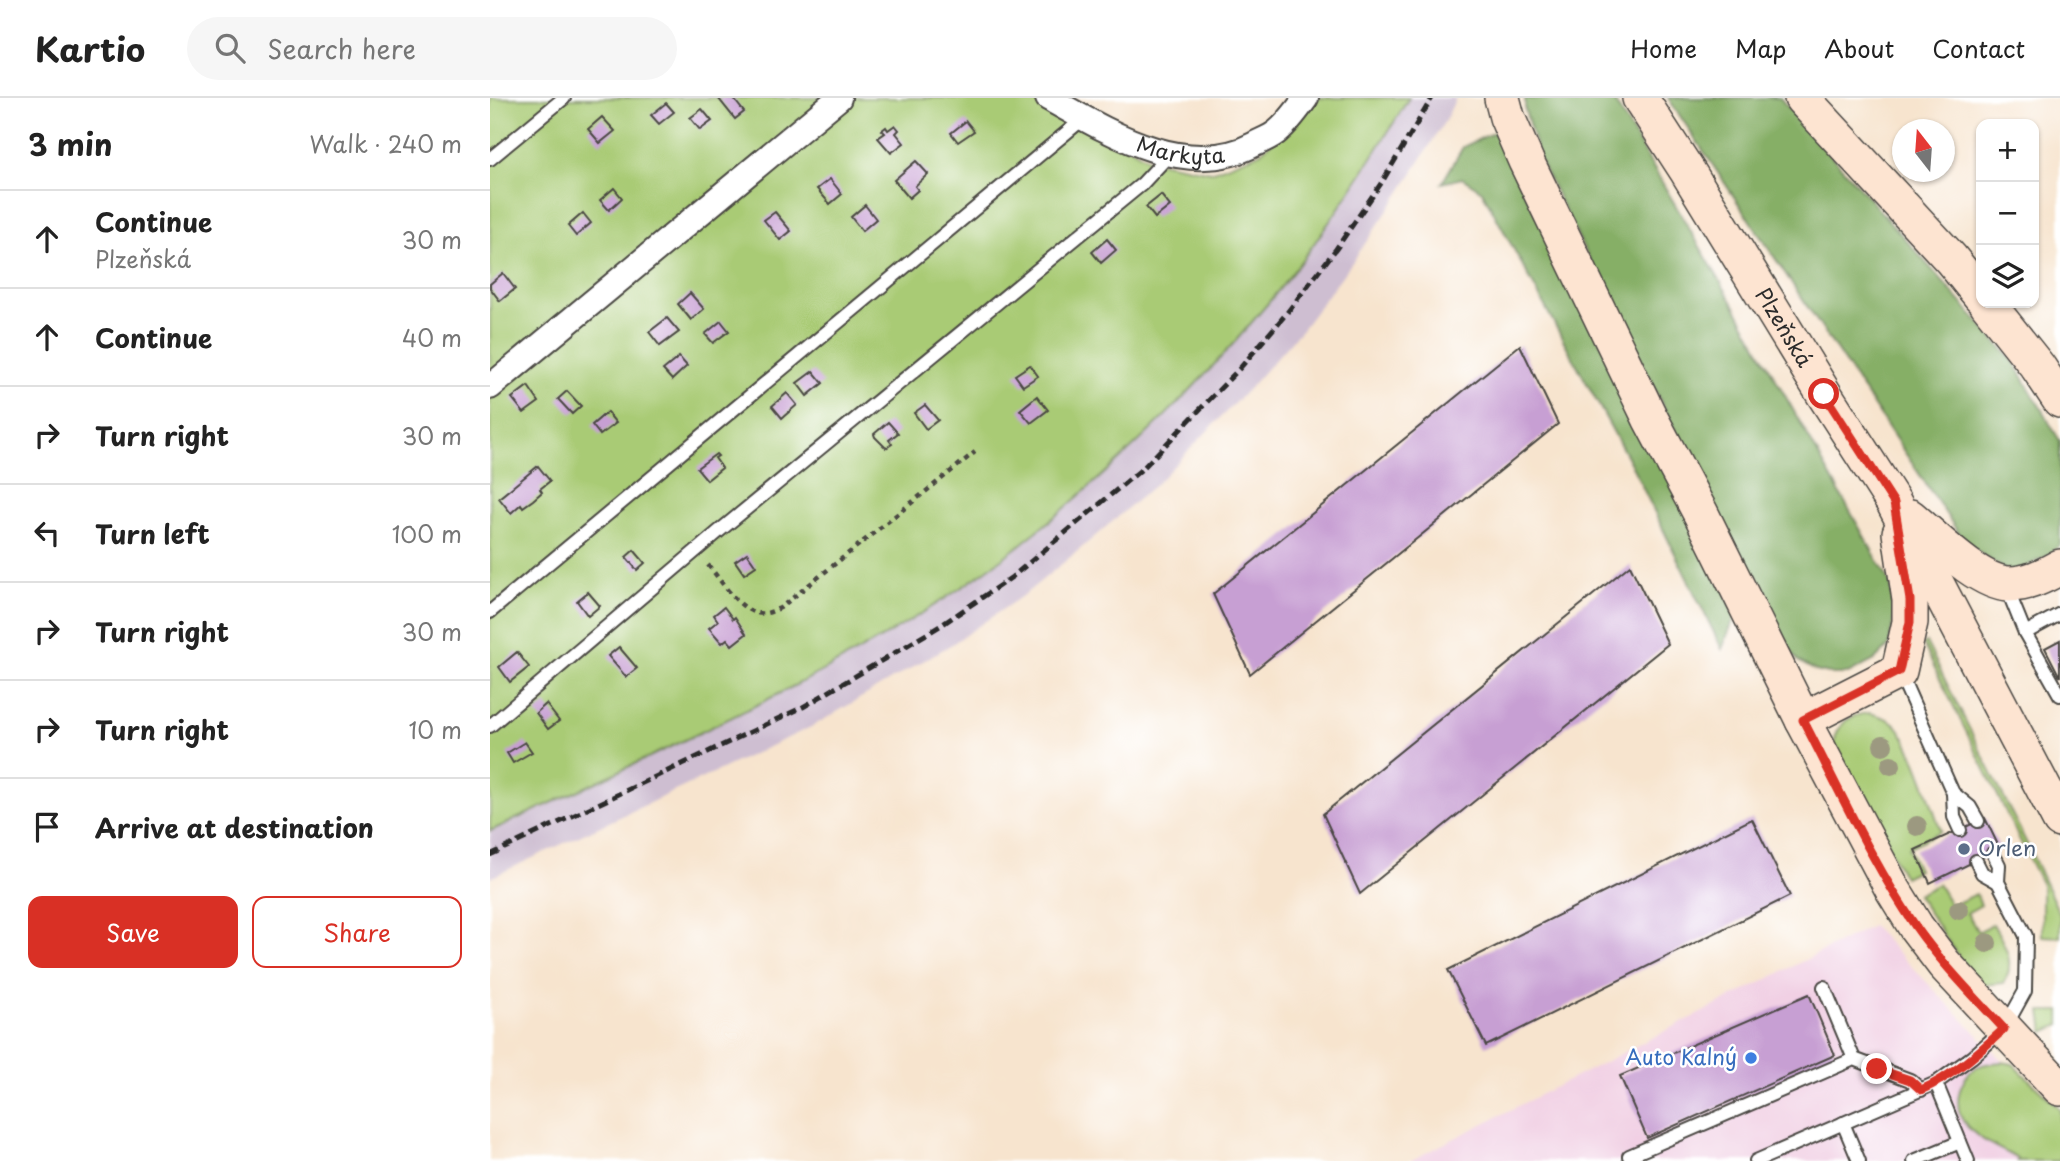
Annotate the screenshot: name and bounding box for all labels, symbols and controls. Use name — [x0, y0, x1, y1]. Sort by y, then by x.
search box — [187, 17, 677, 80]
text: Kartio — [35, 23, 145, 73]
icon: search — [211, 29, 249, 67]
text: Search here — [267, 29, 416, 68]
text: Home — [1630, 30, 1697, 66]
text: Map — [1735, 30, 1786, 66]
text: About — [1824, 30, 1894, 66]
text: Contact — [1932, 30, 2025, 66]
north arrow — [1892, 119, 1955, 182]
map controls — [1976, 119, 2039, 308]
button: + — [1976, 119, 2039, 182]
text: 3 min — [28, 121, 113, 166]
text: Walk · 240 m — [310, 126, 462, 161]
street label: Markyta — [1133, 127, 1226, 171]
button: − — [1976, 182, 2039, 245]
text: Continue — [95, 202, 212, 241]
icon: ahead — [28, 220, 66, 258]
text: 30 m — [401, 222, 462, 257]
text: Plzeňská — [95, 241, 191, 276]
button: layers — [1976, 245, 2039, 308]
street label: Plzeňská — [1749, 281, 1822, 373]
icon: ahead — [28, 318, 66, 356]
text: Continue — [95, 318, 212, 357]
text: 40 m — [402, 320, 462, 355]
route start — [1808, 378, 1839, 409]
icon: right — [28, 416, 66, 454]
text: Turn right — [95, 416, 229, 455]
text: 30 m — [401, 418, 462, 453]
icon: left — [28, 514, 66, 552]
text: Turn left — [95, 514, 210, 553]
text: 100 m — [392, 516, 462, 551]
icon: right — [28, 612, 66, 650]
text: Turn right — [95, 612, 229, 651]
text: 30 m — [401, 614, 462, 649]
icon: right — [28, 710, 66, 748]
text: Turn right — [95, 710, 229, 749]
text: 10 m — [408, 712, 462, 747]
icon: arrive — [28, 808, 66, 846]
text: Arrive at destination — [95, 808, 374, 847]
place label: Orlen — [1978, 831, 2036, 863]
marker: Orlen — [1956, 841, 1972, 857]
button: Save — [28, 896, 238, 968]
button: Share — [252, 896, 462, 968]
place label: Auto Kalný — [1625, 1040, 1737, 1072]
marker: Auto Kalný — [1743, 1050, 1759, 1066]
route end — [1861, 1053, 1892, 1084]

